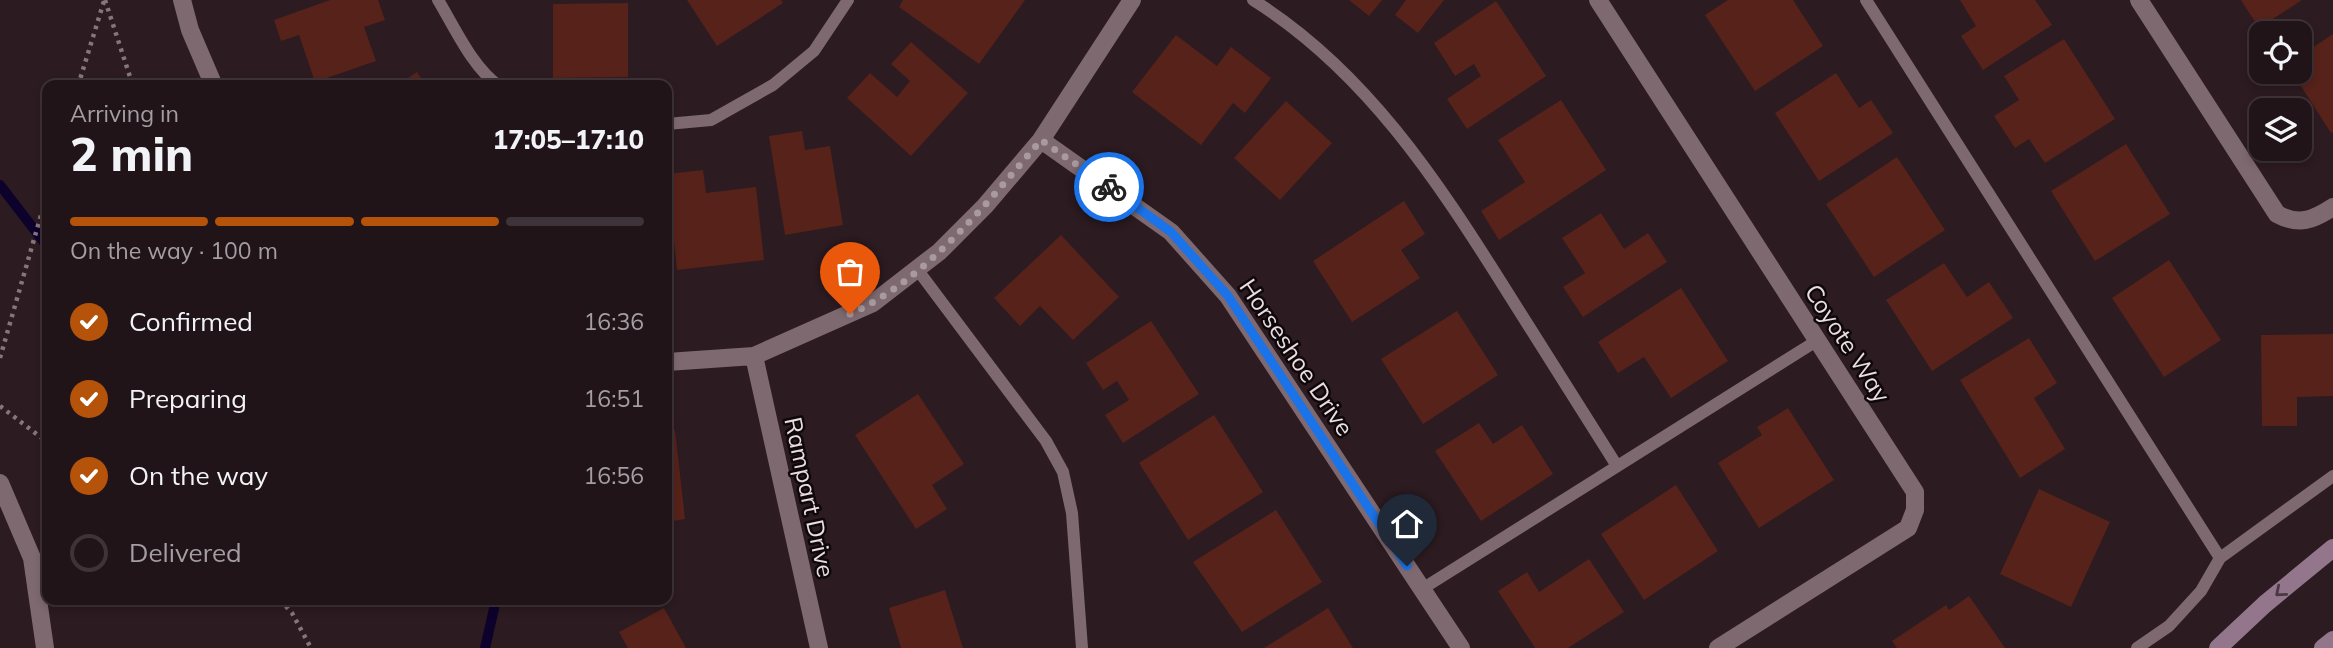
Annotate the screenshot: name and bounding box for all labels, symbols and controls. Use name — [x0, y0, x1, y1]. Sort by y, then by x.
map controls — [2249, 21, 2312, 161]
button: locate — [2249, 21, 2312, 84]
button: layers — [2249, 98, 2312, 161]
text: Arriving in — [70, 99, 179, 128]
text: 17:05–17:10 — [493, 123, 644, 156]
text: 2 min — [70, 125, 193, 183]
courier — [1074, 152, 1144, 222]
icon: bike — [1090, 168, 1128, 206]
text: On the way · 100 m — [70, 236, 278, 265]
pin — [820, 242, 880, 314]
icon: bag — [831, 253, 869, 291]
street label: Horseshoe Drive — [1234, 273, 1360, 441]
street label: Coyote Way — [1799, 278, 1898, 408]
icon: check — [70, 303, 108, 341]
text: Confirmed — [129, 305, 253, 338]
text: 16:36 — [584, 307, 644, 336]
icon: check — [70, 380, 108, 418]
text: Preparing — [129, 382, 247, 415]
text: 16:51 — [584, 384, 644, 413]
street label: Rampart Drive — [778, 414, 842, 580]
icon: check — [70, 457, 108, 495]
text: On the way — [129, 459, 268, 492]
text: 16:56 — [584, 461, 644, 490]
pin — [1377, 494, 1437, 566]
icon: home — [1388, 505, 1426, 543]
text: Delivered — [129, 536, 242, 569]
one-way arrow — [2276, 583, 2288, 596]

